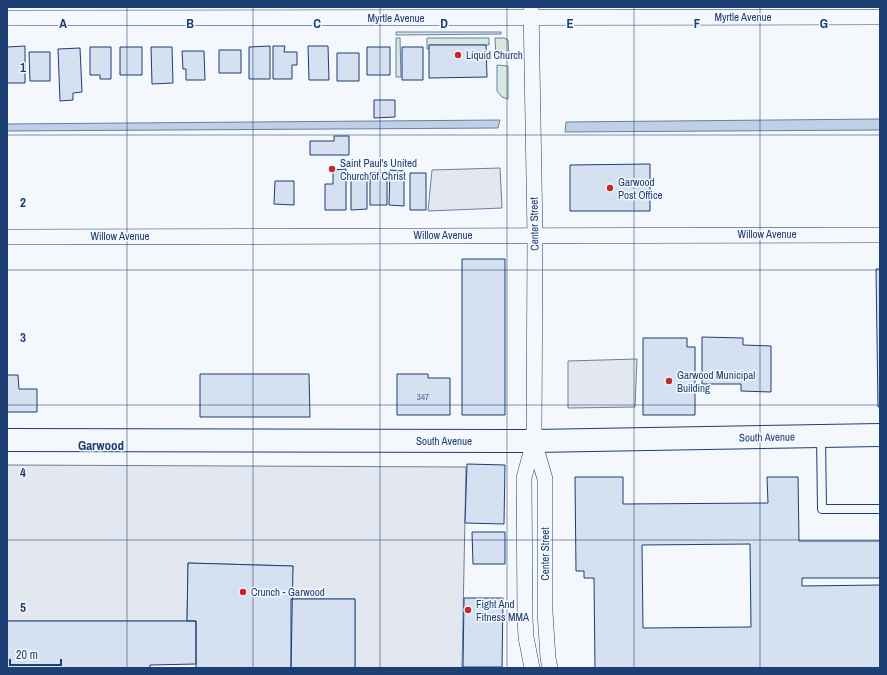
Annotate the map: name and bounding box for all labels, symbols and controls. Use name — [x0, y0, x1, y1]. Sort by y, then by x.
street label: Myrtle Avenue — [714, 10, 772, 24]
street label: Myrtle Avenue — [367, 11, 425, 25]
text: A — [59, 15, 67, 32]
text: B — [186, 15, 194, 32]
text: C — [313, 15, 321, 32]
text: D — [440, 15, 448, 32]
text: E — [566, 15, 574, 32]
text: F — [694, 15, 701, 32]
text: G — [820, 15, 828, 32]
place label: Liquid Church — [466, 48, 523, 62]
marker: Liquid Church — [453, 50, 463, 60]
text: 1 — [20, 59, 26, 76]
place label: Saint Paul's United Church of Christ — [340, 156, 417, 183]
marker: Saint Paul's United Church of Christ — [327, 164, 337, 174]
place label: Garwood Post Office — [618, 175, 662, 202]
marker: Garwood Post Office — [605, 183, 615, 193]
text: 2 — [20, 194, 26, 211]
street label: Center Street — [527, 197, 541, 251]
street label: Willow Avenue — [737, 227, 797, 241]
street label: Willow Avenue — [413, 228, 473, 242]
street label: Willow Avenue — [90, 229, 150, 243]
text: 3 — [20, 329, 26, 346]
place label: Garwood Municipal Building — [677, 368, 755, 395]
marker: Garwood Municipal Building — [664, 376, 674, 386]
house number: 347 — [417, 391, 429, 403]
street label: South Avenue — [739, 430, 795, 444]
street label: South Avenue — [416, 434, 472, 448]
district label: Garwood — [78, 437, 124, 454]
text: 4 — [20, 464, 26, 481]
street label: Center Street — [538, 527, 552, 581]
place label: Crunch - Garwood — [251, 585, 325, 599]
marker: Crunch - Garwood — [238, 587, 248, 597]
place label: Fight And Fitness MMA — [476, 597, 530, 624]
text: 5 — [20, 599, 26, 616]
marker: Fight And Fitness MMA — [463, 605, 473, 615]
scale bar — [10, 641, 61, 667]
text: 20 m — [16, 647, 38, 663]

